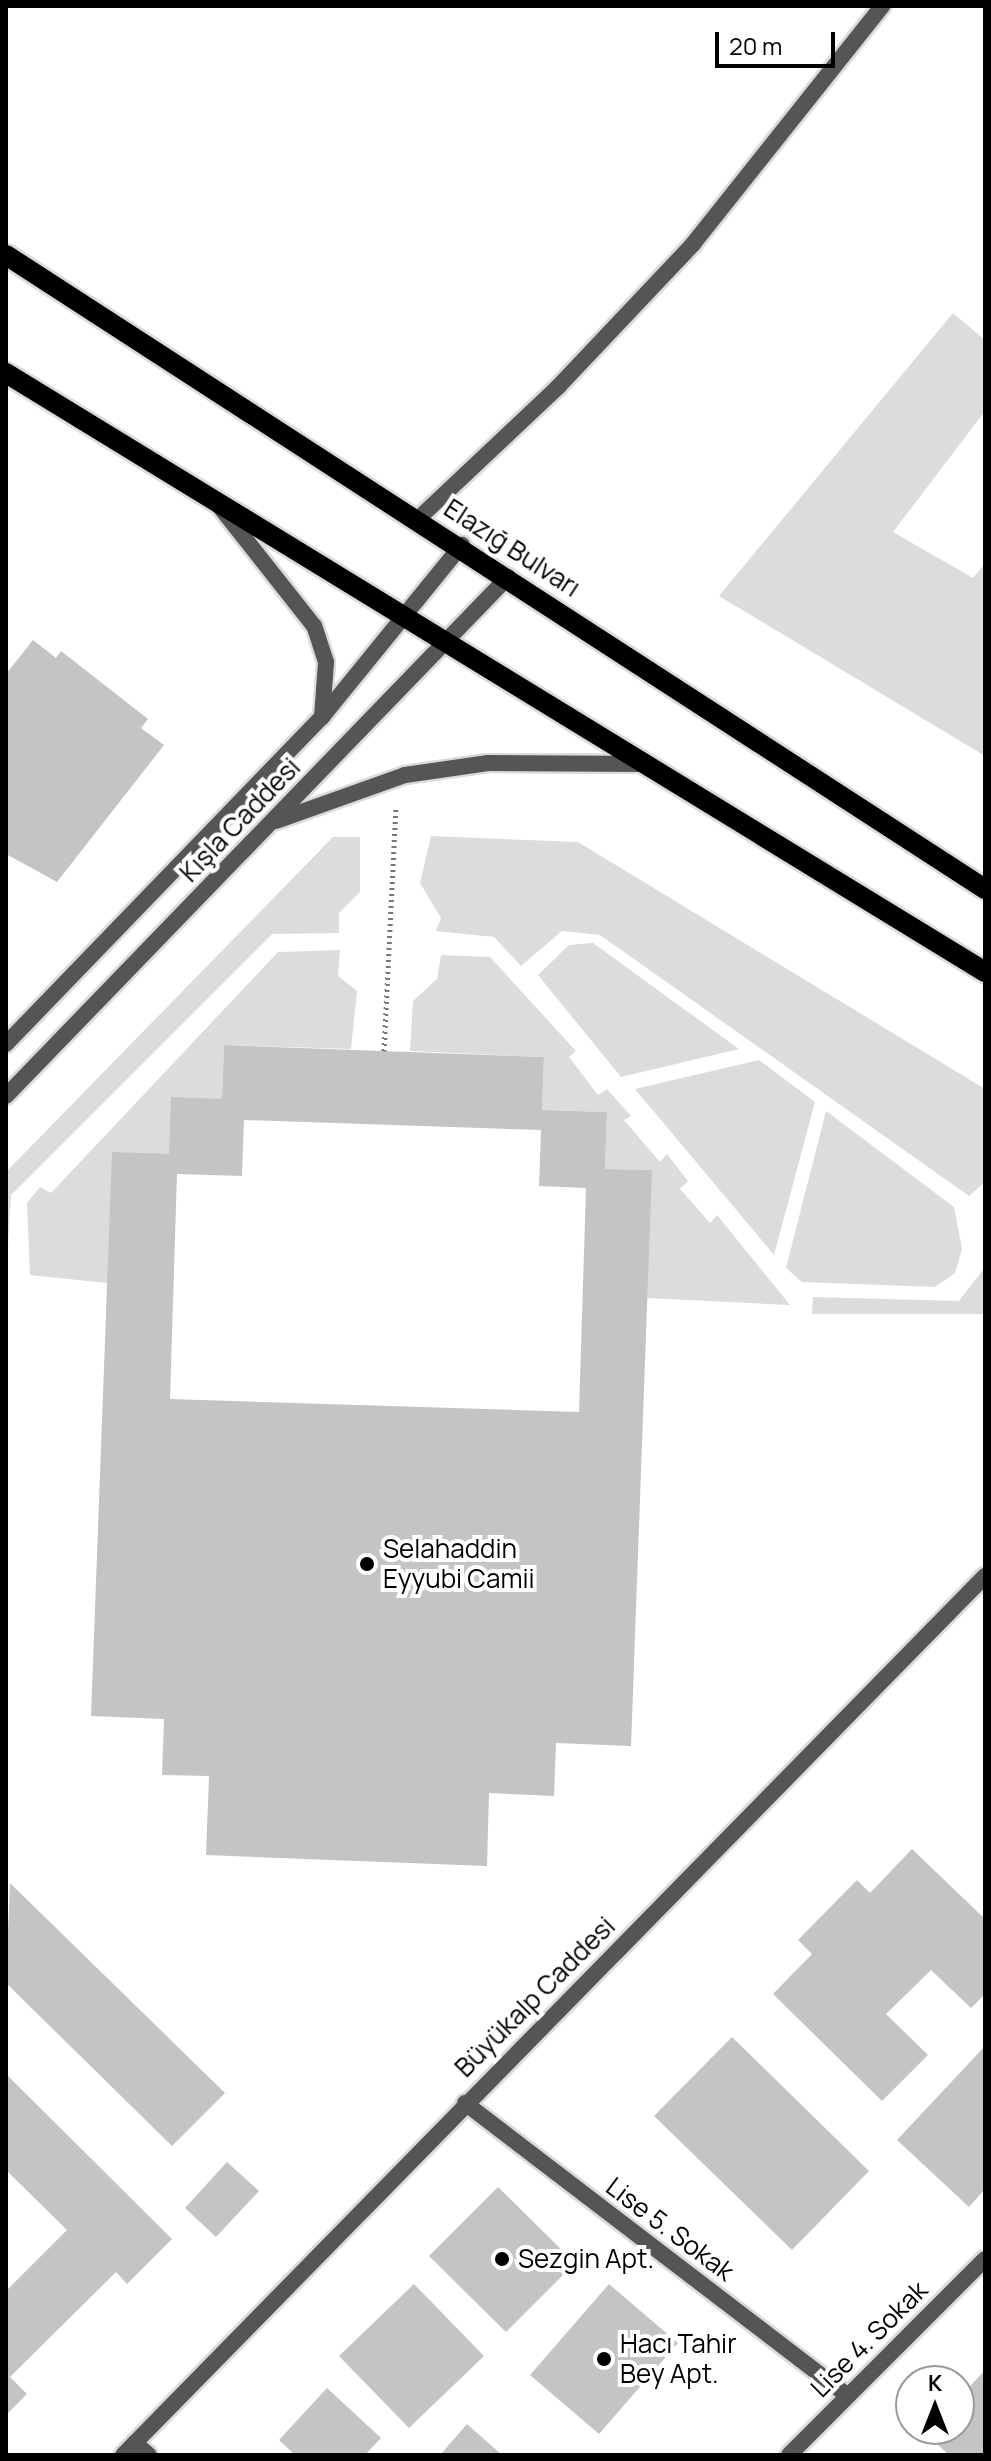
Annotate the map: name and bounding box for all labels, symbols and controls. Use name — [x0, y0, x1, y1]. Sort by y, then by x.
scale bar — [719, 16, 839, 66]
text: 20 m — [729, 29, 782, 62]
street label: Elazığ Bulvarı — [438, 493, 586, 603]
street label: Kışla Caddesi — [173, 752, 307, 888]
place label: Selahaddin Eyyubi Camii — [383, 1533, 535, 1594]
marker: Selahaddin Eyyubi Camii — [358, 1555, 376, 1573]
street label: Büyükalp Caddesi — [449, 1911, 621, 2083]
street label: Lise 5. Sokak — [600, 2171, 740, 2287]
place label: Sezgin Apt. — [518, 2243, 654, 2275]
marker: Sezgin Apt. — [493, 2250, 511, 2268]
street label: Lise 4. Sokak — [804, 2274, 934, 2404]
place label: Hacı Tahir Bey Apt. — [620, 2328, 737, 2390]
marker: Hacı Tahir Bey Apt. — [595, 2350, 613, 2368]
north arrow — [895, 2365, 975, 2445]
text: K — [928, 2368, 942, 2398]

